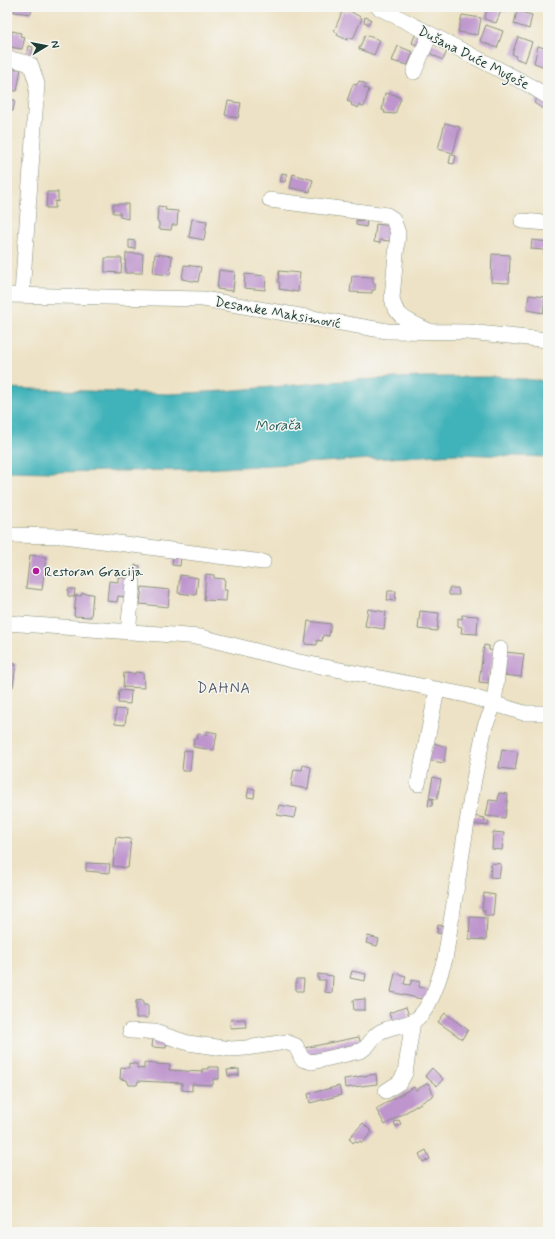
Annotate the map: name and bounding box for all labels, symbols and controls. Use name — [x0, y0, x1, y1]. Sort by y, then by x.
street label: Dušana Duće Mugoše — [414, 22, 532, 96]
north arrow — [26, 26, 66, 66]
text: N — [47, 40, 62, 49]
street label: Desanke Maksimović — [213, 293, 342, 333]
water label: Morača — [254, 415, 302, 437]
place label: Restoran Gracija — [44, 563, 144, 581]
marker: Restoran Gracija — [31, 566, 41, 576]
district label: DAHNA — [197, 679, 251, 699]

